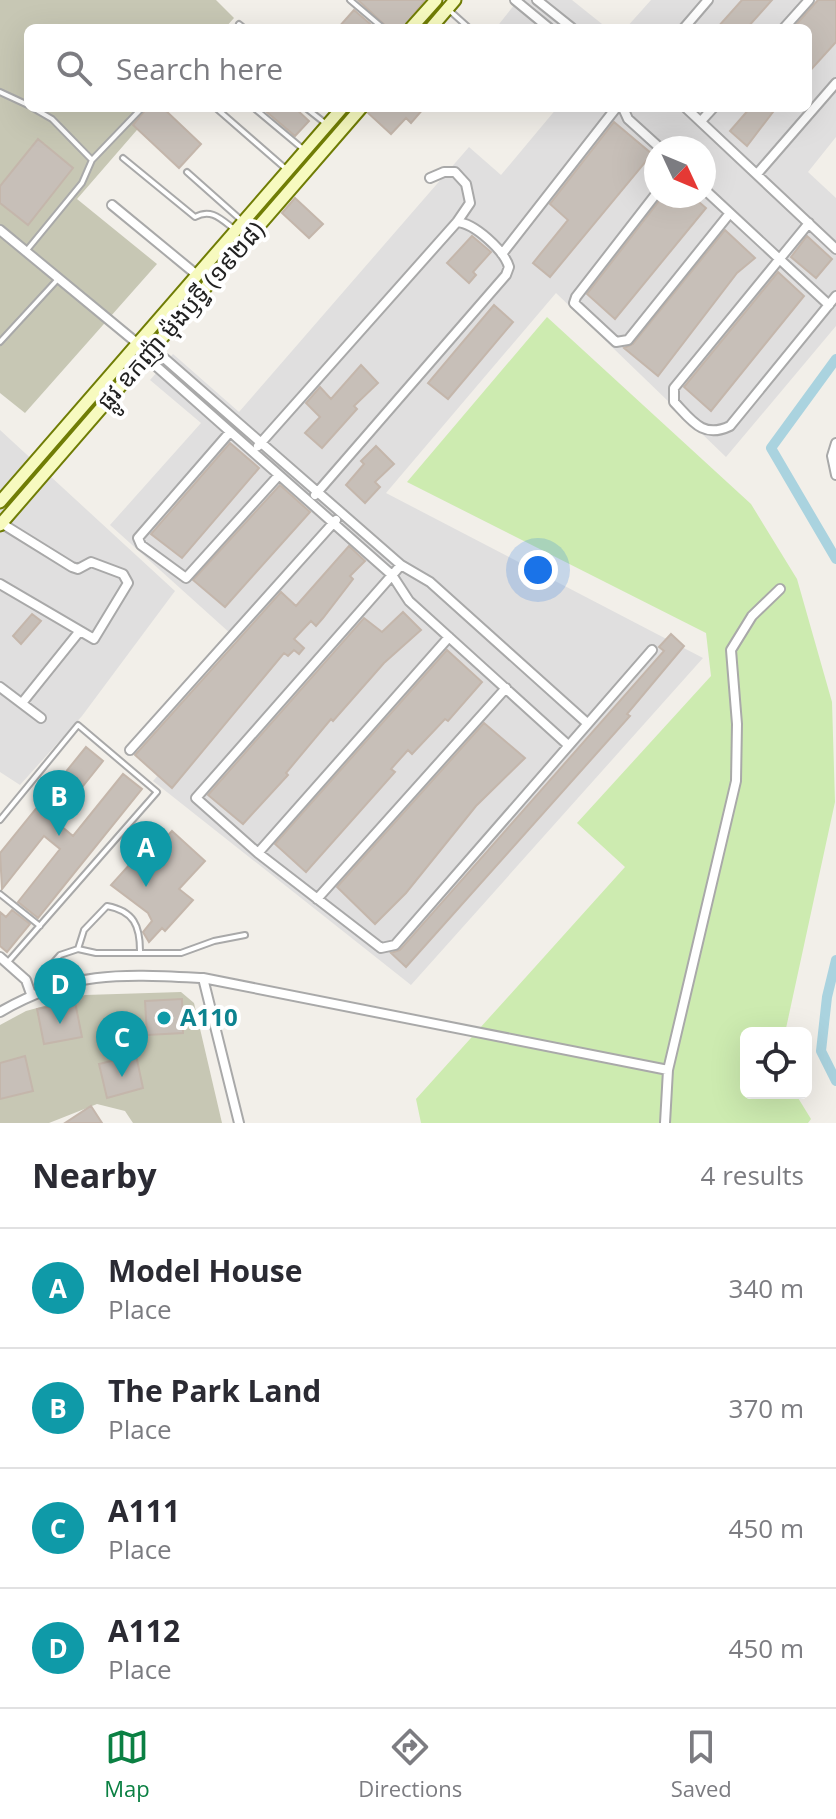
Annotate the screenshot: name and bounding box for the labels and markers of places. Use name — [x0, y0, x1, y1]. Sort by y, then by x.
pin: B — [33, 770, 85, 836]
pin: A — [120, 821, 172, 887]
pin: D — [34, 958, 86, 1024]
place label: A110 — [180, 1000, 238, 1033]
marker: A110 — [155, 1009, 173, 1027]
pin: C — [96, 1011, 148, 1077]

